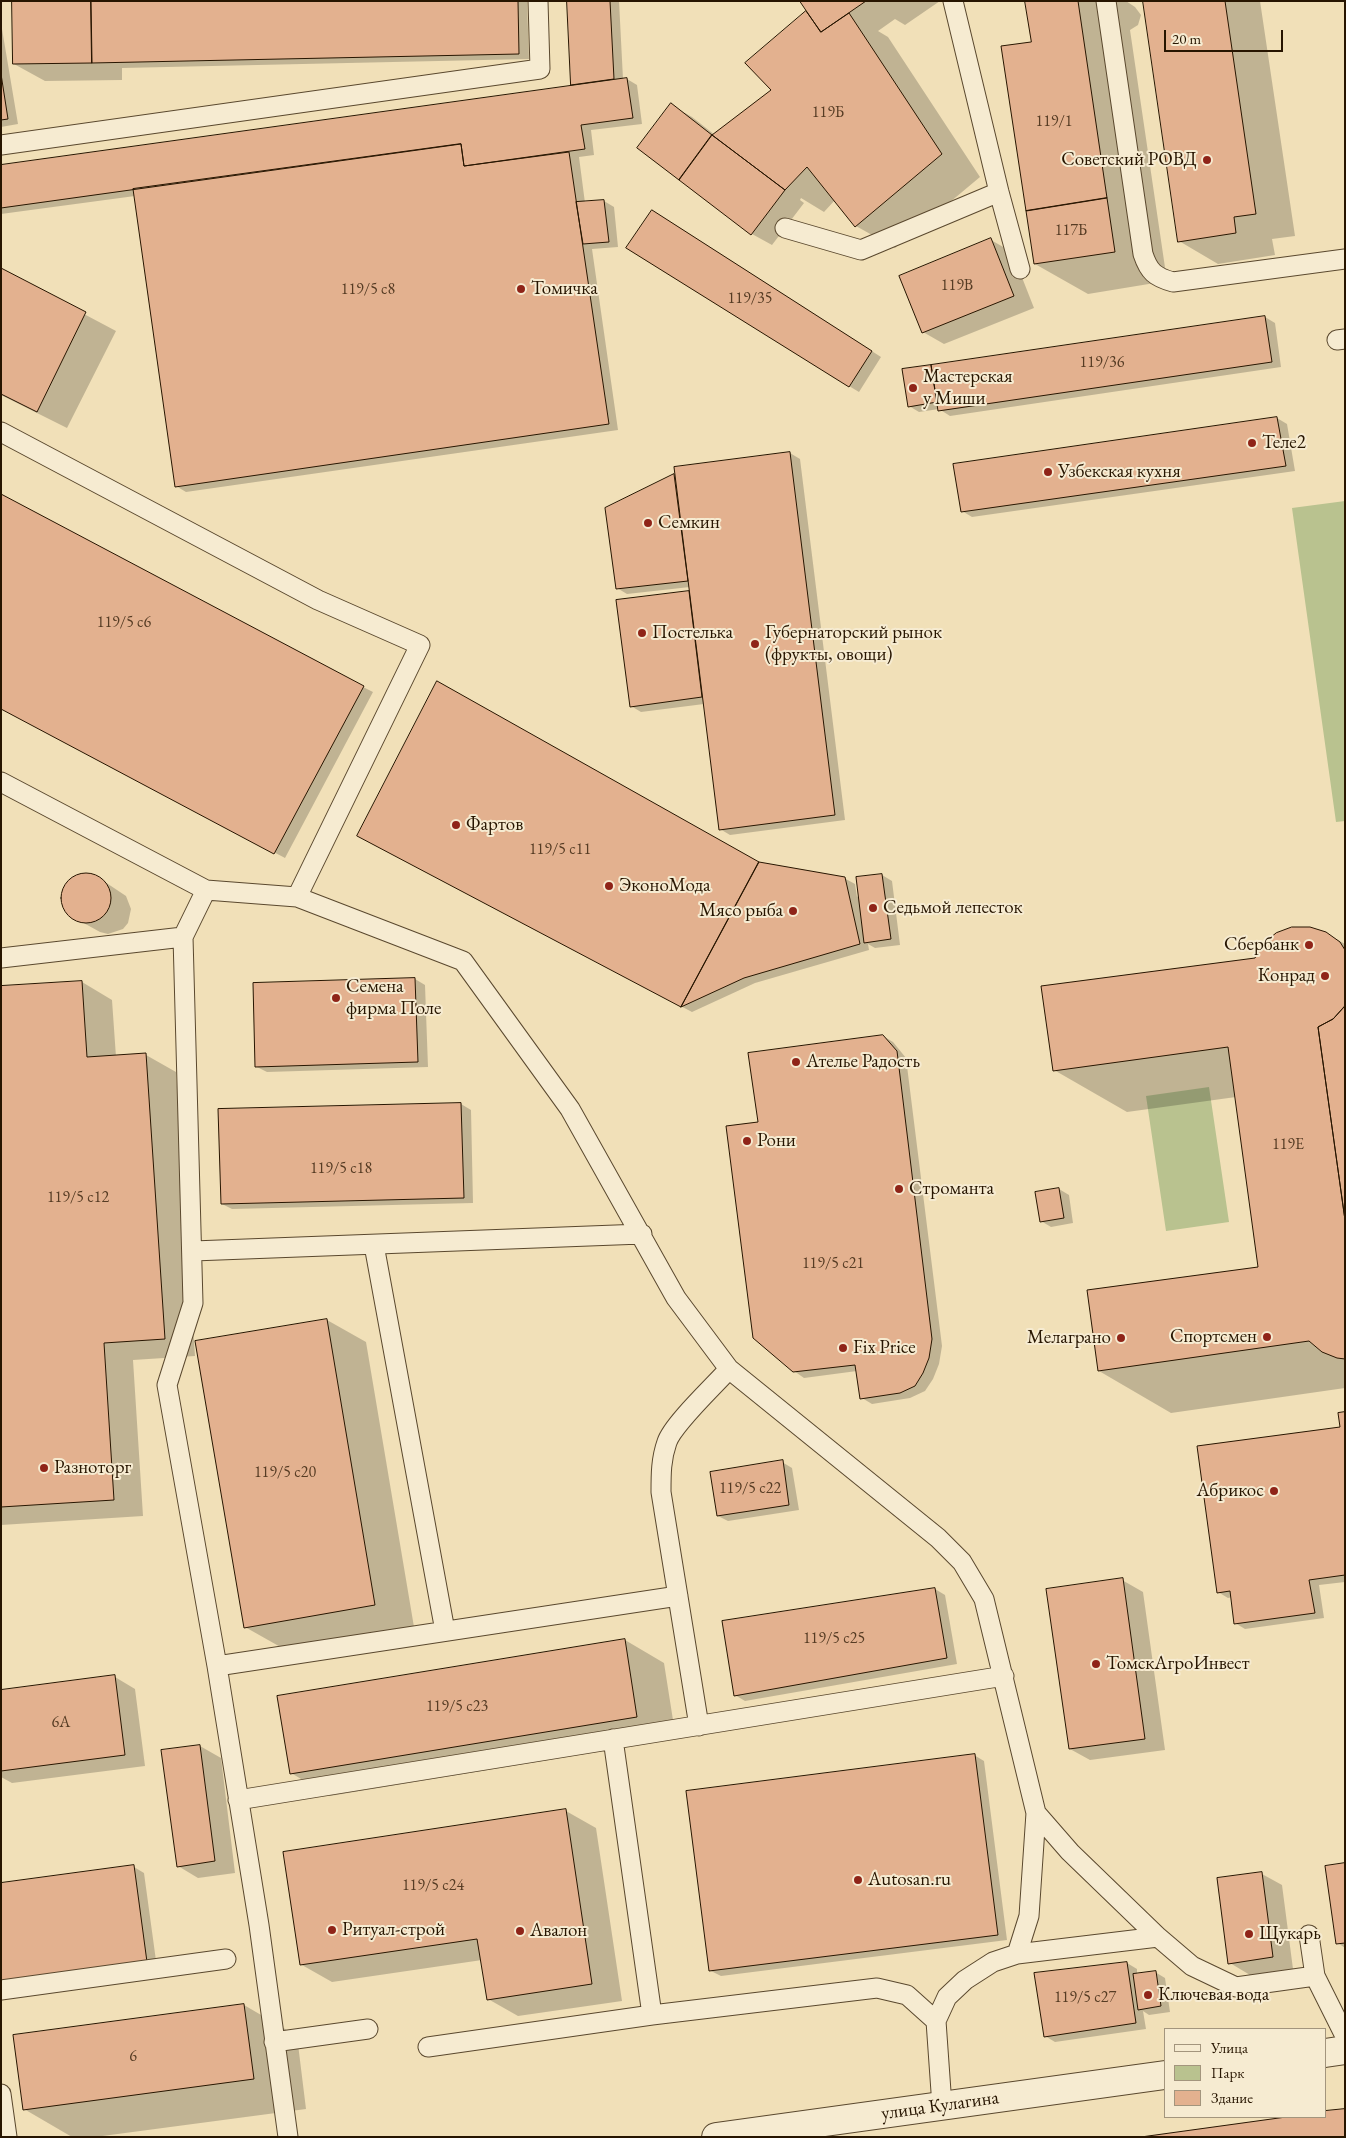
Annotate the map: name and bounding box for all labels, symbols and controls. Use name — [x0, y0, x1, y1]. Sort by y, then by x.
scale bar — [1166, 20, 1285, 52]
text: 20 m — [1172, 29, 1201, 48]
house number: 119Б — [812, 103, 844, 123]
house number: 119/1 — [1035, 112, 1073, 132]
place label: Советский РОВД — [1061, 149, 1197, 171]
marker: Советский РОВД — [1201, 154, 1213, 166]
house number: 117Б — [1055, 221, 1087, 241]
house number: 119В — [941, 276, 973, 296]
place label: Томичка — [531, 278, 598, 300]
house number: 119/5 с8 — [341, 280, 395, 300]
marker: Томичка — [515, 283, 527, 295]
house number: 119/35 — [728, 289, 772, 309]
house number: 119/36 — [1080, 353, 1124, 373]
place label: Мастерская у Миши — [923, 366, 1012, 410]
marker: Мастерская у Миши — [907, 382, 919, 394]
place label: Теле2 — [1262, 432, 1306, 454]
marker: Теле2 — [1246, 437, 1258, 449]
place label: Узбекская кухня — [1058, 461, 1181, 483]
marker: Узбекская кухня — [1042, 466, 1054, 478]
place label: Семкин — [658, 512, 720, 534]
marker: Семкин — [642, 517, 654, 529]
house number: 119/5 с6 — [97, 613, 151, 633]
place label: Постелька — [652, 622, 733, 644]
place label: Губернаторский рынок (фрукты, овощи) — [765, 622, 942, 666]
marker: Постелька — [636, 627, 648, 639]
marker: Губернаторский рынок (фрукты, овощи) — [749, 638, 761, 650]
place label: Фартов — [466, 814, 523, 836]
marker: Фартов — [450, 819, 462, 831]
house number: 119/5 с11 — [529, 840, 591, 860]
place label: ЭконоМода — [619, 875, 711, 897]
marker: ЭконоМода — [603, 880, 615, 892]
place label: Седьмой лепесток — [883, 897, 1023, 919]
place label: Мясо рыба — [699, 900, 783, 922]
marker: Седьмой лепесток — [867, 902, 879, 914]
marker: Мясо рыба — [787, 905, 799, 917]
place label: Сбербанк — [1224, 934, 1299, 956]
marker: Сбербанк — [1303, 939, 1315, 951]
place label: Конрад — [1258, 965, 1315, 987]
marker: Конрад — [1319, 970, 1331, 982]
place label: Семена фирма Поле — [346, 976, 441, 1020]
marker: Семена фирма Поле — [330, 992, 342, 1004]
place label: Ателье Радость — [806, 1051, 920, 1073]
marker: Ателье Радость — [790, 1056, 802, 1068]
place label: Рони — [757, 1130, 796, 1152]
marker: Рони — [741, 1135, 753, 1147]
house number: 119Е — [1272, 1135, 1304, 1155]
house number: 119/5 с18 — [310, 1159, 372, 1179]
place label: Строманта — [909, 1178, 994, 1200]
marker: Строманта — [893, 1183, 905, 1195]
house number: 119/5 с12 — [47, 1188, 109, 1208]
house number: 119/5 с21 — [802, 1254, 864, 1274]
place label: Спортсмен — [1170, 1326, 1257, 1348]
place label: Мелаграно — [1027, 1327, 1111, 1349]
marker: Спортсмен — [1261, 1331, 1273, 1343]
marker: Мелаграно — [1115, 1332, 1127, 1344]
place label: Fix Price — [853, 1337, 916, 1359]
marker: Fix Price — [837, 1342, 849, 1354]
place label: Разноторг — [54, 1457, 131, 1479]
marker: Разноторг — [38, 1462, 50, 1474]
house number: 119/5 с20 — [254, 1463, 316, 1483]
house number: 119/5 с22 — [719, 1479, 781, 1499]
place label: Абрикос — [1197, 1480, 1264, 1502]
marker: Абрикос — [1268, 1485, 1280, 1497]
house number: 119/5 с25 — [803, 1629, 865, 1649]
place label: ТомскАгроИнвест — [1106, 1653, 1249, 1675]
marker: ТомскАгроИнвест — [1090, 1658, 1102, 1670]
house number: 119/5 с23 — [426, 1697, 488, 1717]
house number: 6А — [52, 1713, 70, 1733]
place label: Autosan.ru — [868, 1869, 951, 1891]
marker: Autosan.ru — [852, 1874, 864, 1886]
house number: 119/5 с24 — [402, 1876, 464, 1896]
place label: Ритуал-строй — [342, 1919, 445, 1941]
place label: Авалон — [530, 1920, 587, 1942]
place label: Щукарь — [1259, 1923, 1321, 1945]
marker: Ритуал-строй — [326, 1924, 338, 1936]
marker: Авалон — [514, 1925, 526, 1937]
marker: Щукарь — [1243, 1928, 1255, 1940]
place label: Ключевая вода — [1158, 1984, 1269, 2006]
house number: 119/5 с27 — [1054, 1988, 1116, 2008]
marker: Ключевая вода — [1142, 1989, 1154, 2001]
legend — [1164, 2028, 1326, 2118]
text: Улица — [1211, 2038, 1248, 2057]
house number: 6 — [129, 2047, 137, 2067]
text: Парк — [1211, 2063, 1244, 2082]
street label: улица Кулагина — [880, 2086, 1000, 2126]
text: Здание — [1211, 2088, 1253, 2107]

